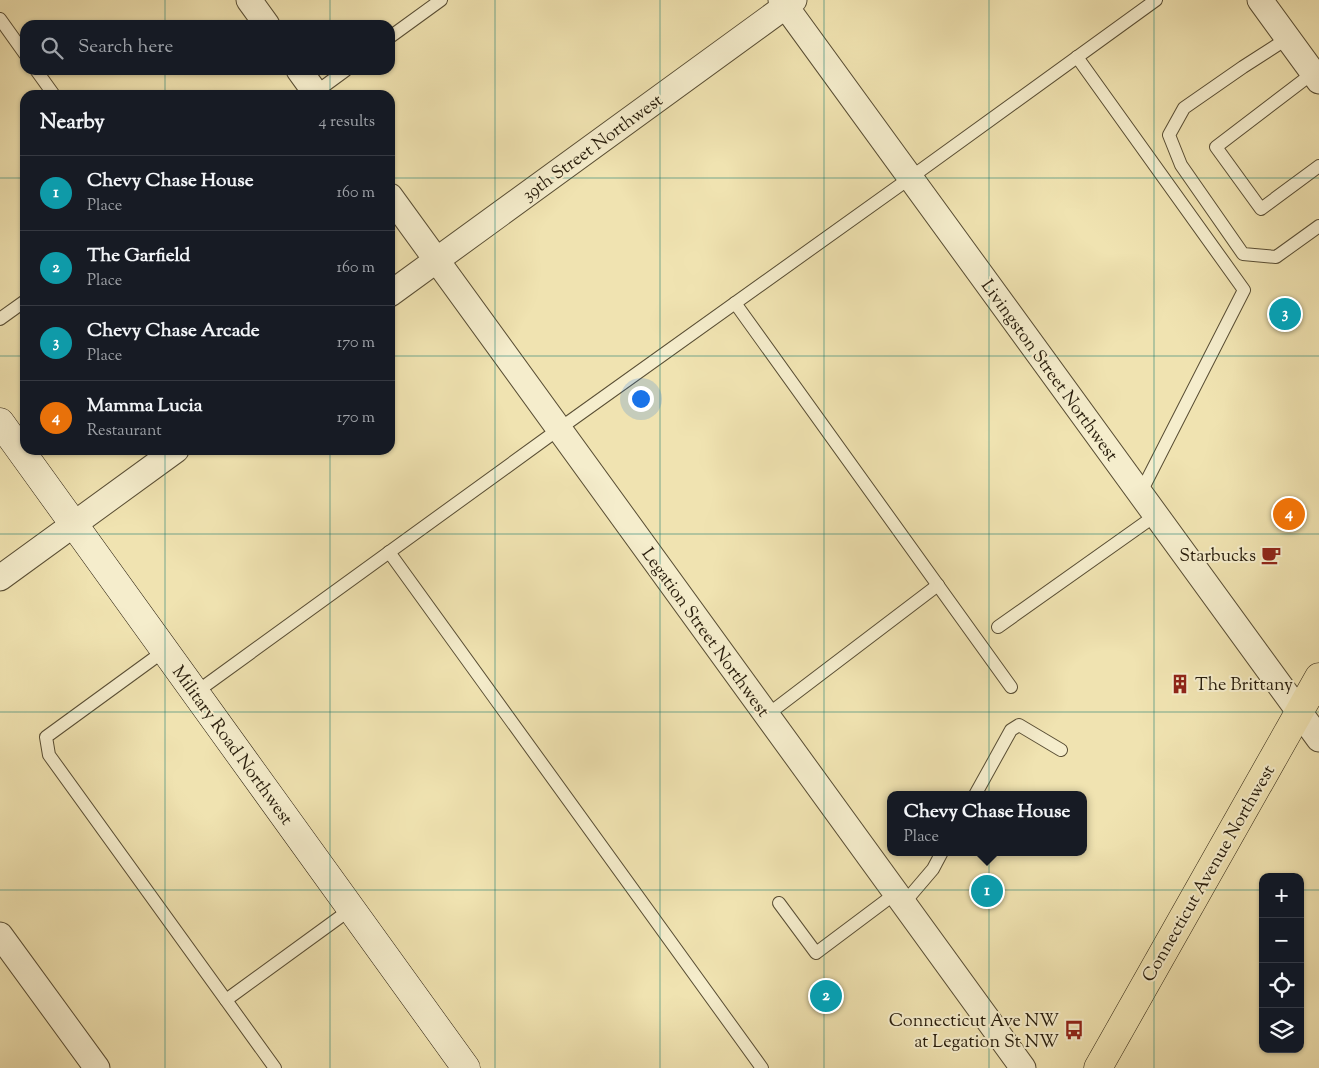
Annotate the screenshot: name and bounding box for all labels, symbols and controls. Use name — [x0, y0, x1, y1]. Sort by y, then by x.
search box — [20, 20, 395, 75]
icon: search — [38, 34, 66, 62]
text: Search here — [78, 34, 173, 61]
street label: 39th Street Northwest — [517, 89, 669, 209]
text: Nearby — [40, 108, 105, 138]
text: 4 results — [319, 111, 375, 134]
text: Chevy Chase House — [87, 168, 254, 195]
text: 1 — [53, 182, 59, 205]
text: 160 m — [337, 182, 375, 205]
text: Place — [87, 195, 122, 218]
text: The Garfield — [87, 243, 190, 270]
text: 2 — [52, 257, 60, 280]
text: 160 m — [337, 257, 375, 280]
text: Place — [87, 270, 122, 293]
street label: Livingston Street Northwest — [973, 275, 1123, 468]
pin: 3 — [1269, 295, 1301, 333]
text: Chevy Chase Arcade — [87, 318, 260, 345]
text: 3 — [53, 332, 59, 355]
text: 170 m — [337, 332, 375, 355]
text: Place — [87, 345, 122, 368]
your location — [628, 386, 654, 412]
text: Mamma Lucia — [87, 393, 203, 420]
text: 4 — [52, 407, 60, 430]
text: 170 m — [337, 407, 375, 430]
text: Restaurant — [87, 420, 162, 443]
pin: 4 — [1273, 495, 1305, 533]
street label: Legation Street Northwest — [634, 543, 775, 723]
place label: Starbucks — [1179, 544, 1256, 570]
cafe icon: Starbucks — [1260, 544, 1282, 566]
street label: Military Road Northwest — [165, 661, 298, 831]
building icon: The Brittany — [1169, 673, 1191, 695]
place label: The Brittany — [1195, 673, 1293, 699]
street label: Connecticut Avenue Northwest — [1137, 761, 1283, 987]
popup — [887, 791, 1087, 856]
text: Chevy Chase House — [904, 799, 1070, 826]
text: Place — [904, 826, 939, 849]
pin: 1 — [971, 872, 1003, 910]
map controls — [1259, 873, 1304, 1053]
button: + — [1259, 873, 1304, 918]
button: − — [1259, 918, 1304, 963]
button: locate — [1259, 963, 1304, 1008]
pin: 2 — [810, 977, 842, 1015]
button: layers — [1259, 1008, 1304, 1053]
place label: Connecticut Ave NW at Legation St NW — [889, 1009, 1059, 1056]
bus stop icon: Connecticut Ave NW at Legation St NW — [1063, 1019, 1085, 1041]

